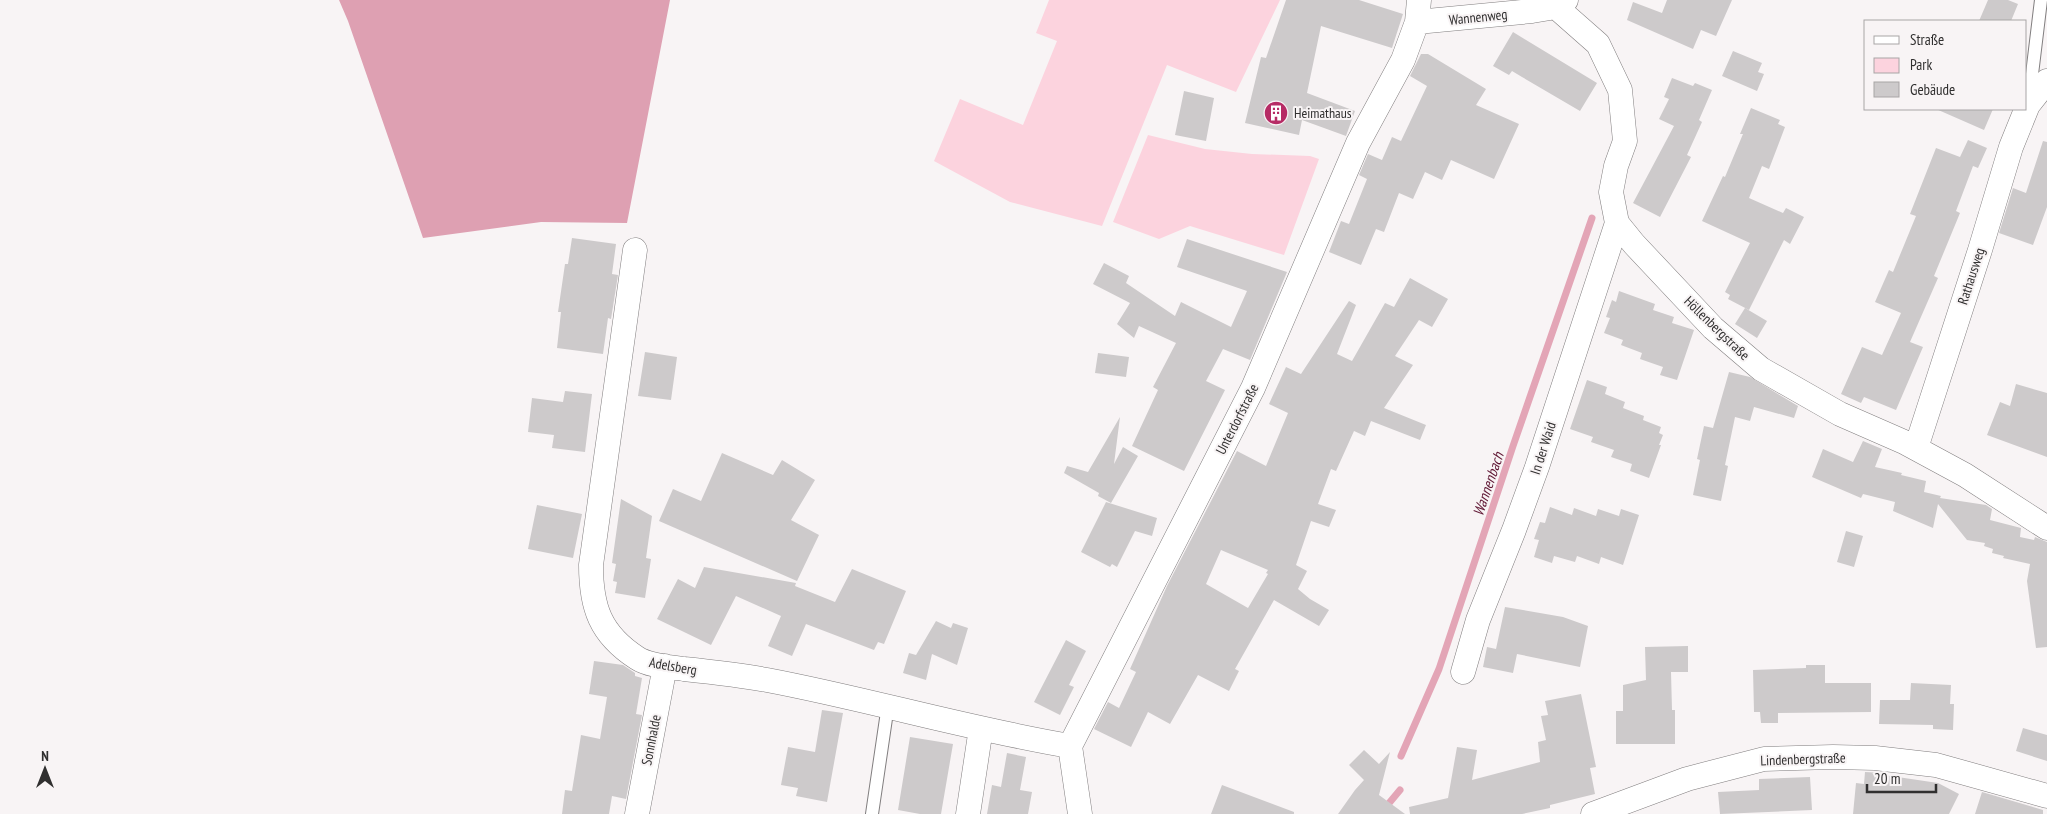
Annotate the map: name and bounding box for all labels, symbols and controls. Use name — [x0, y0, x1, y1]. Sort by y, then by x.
street label: Wannenweg — [1448, 5, 1508, 29]
legend — [1864, 20, 2027, 110]
text: Straße — [1910, 30, 1944, 49]
text: Park — [1910, 55, 1932, 74]
text: Gebäude — [1910, 80, 1955, 99]
building icon: Heimathaus — [1263, 100, 1289, 126]
place label: Heimathaus — [1294, 104, 1352, 122]
street label: Rathausweg — [1953, 245, 1989, 307]
street label: Höllenbergstraße — [1680, 292, 1754, 364]
street label: Unterdorfstraße — [1212, 380, 1263, 457]
street label: In der Waid — [1526, 419, 1560, 477]
water label: Wannenbach — [1468, 448, 1508, 518]
street label: Adelsberg — [648, 653, 698, 679]
street label: Sonnhalde — [637, 713, 665, 767]
north arrow — [20, 744, 70, 794]
text: N — [41, 747, 49, 765]
street label: Lindenbergstraße — [1760, 749, 1846, 769]
scale bar — [1867, 762, 1936, 794]
text: 20 m — [1874, 769, 1900, 788]

